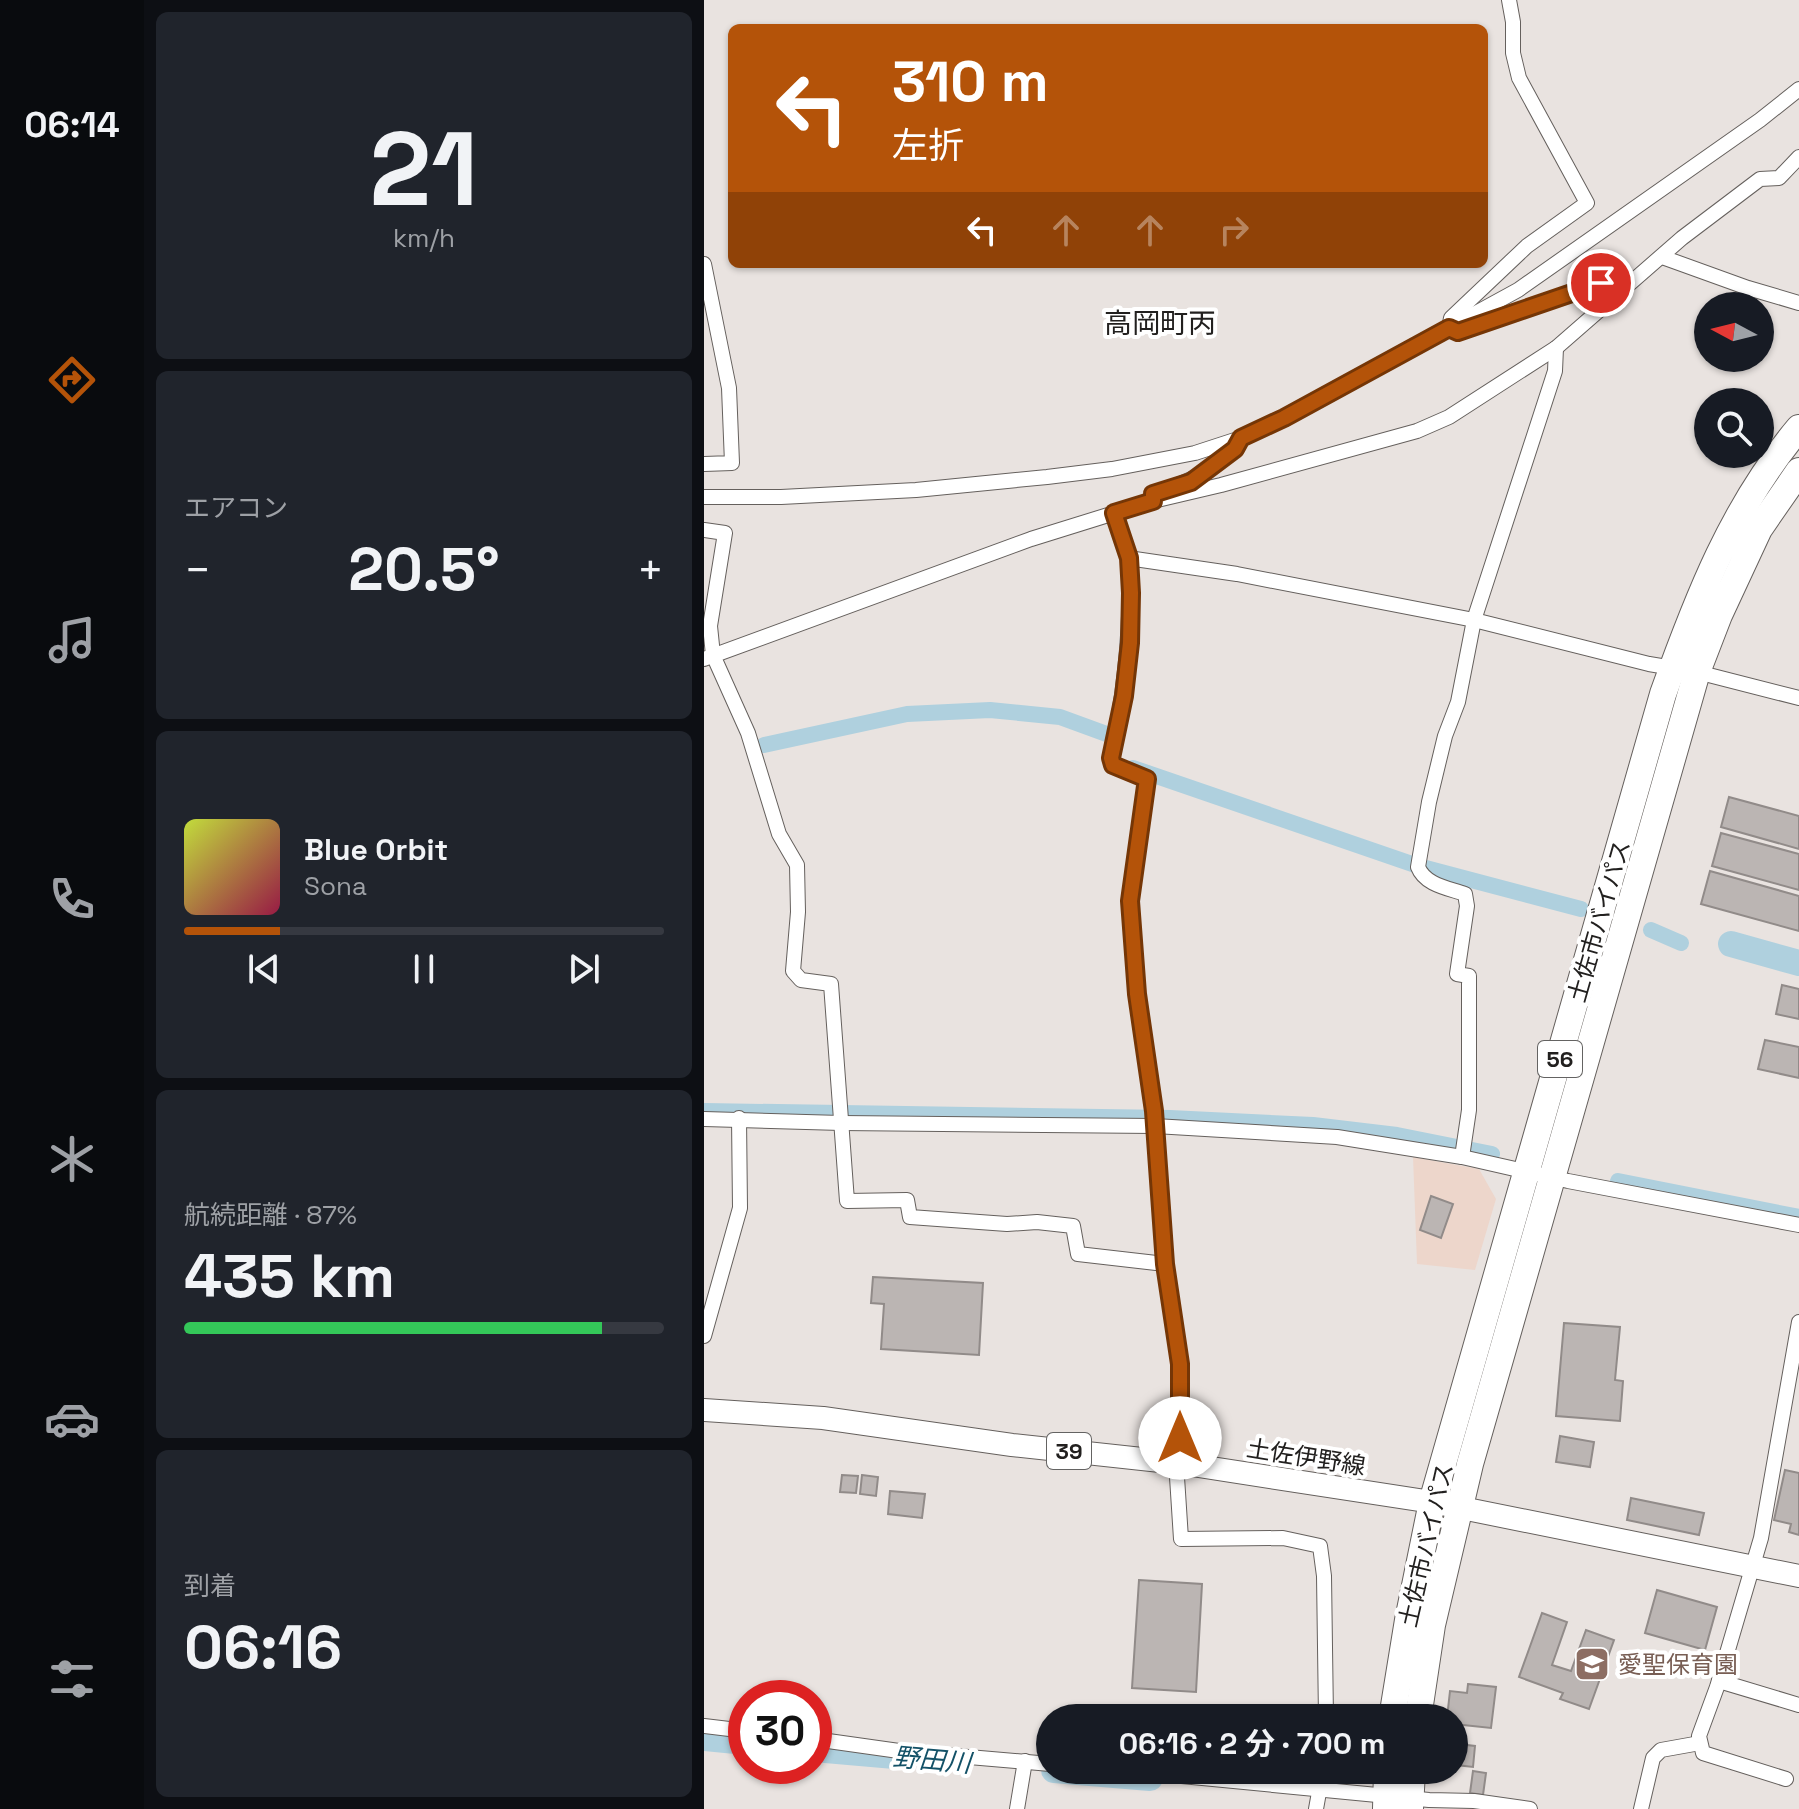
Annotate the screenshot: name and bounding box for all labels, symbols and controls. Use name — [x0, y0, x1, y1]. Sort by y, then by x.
text: 310 m — [892, 46, 1049, 117]
icon: left — [760, 56, 864, 160]
text: 06:14 — [24, 102, 120, 148]
text: 21 — [370, 103, 478, 235]
text: 左折 — [892, 123, 964, 169]
icon: left — [960, 208, 1004, 252]
icon: ahead — [1044, 208, 1088, 252]
icon: ahead — [1128, 208, 1172, 252]
icon: right — [1212, 208, 1256, 252]
text: km/h — [393, 221, 455, 255]
pin — [1567, 249, 1635, 317]
icon: arrive — [1579, 261, 1623, 305]
north arrow — [1694, 292, 1774, 372]
map controls — [1694, 292, 1774, 468]
district label: 高岡町丙 — [1104, 305, 1216, 341]
icon: directions — [44, 352, 100, 408]
button: search — [1694, 388, 1774, 468]
text: エアコン — [184, 491, 288, 525]
text: 20.5° — [348, 531, 500, 608]
text: − — [184, 542, 211, 598]
text: + — [637, 542, 664, 598]
icon: music — [44, 612, 100, 668]
text: Blue Orbit — [304, 830, 448, 869]
street label: 土佐市バイパス — [1561, 836, 1637, 1006]
text: Sona — [304, 869, 367, 903]
icon: phone — [44, 871, 100, 927]
icon: previous — [242, 947, 286, 991]
icon: pause — [402, 947, 446, 991]
icon: next — [562, 947, 606, 991]
road number: 56 — [1538, 1041, 1582, 1077]
icon: climate — [44, 1131, 100, 1187]
text: 航続距離 · 87% — [184, 1198, 357, 1232]
text: 435 km — [184, 1238, 395, 1315]
icon: car — [44, 1391, 100, 1447]
position arrow — [1138, 1396, 1222, 1480]
street label: 土佐伊野線 — [1244, 1432, 1368, 1482]
road number: 39 — [1047, 1433, 1091, 1469]
street label: 土佐市バイパス — [1392, 1460, 1460, 1630]
text: 到着 — [184, 1569, 236, 1603]
text: 06:16 — [184, 1609, 342, 1686]
school or university icon: 愛聖保育園 — [1573, 1645, 1611, 1683]
place label: 愛聖保育園 — [1618, 1649, 1738, 1680]
icon: filters — [44, 1651, 100, 1707]
speed limit sign: 30 — [728, 1680, 832, 1784]
text: 06:16 · 2 分 · 700 m — [1119, 1724, 1385, 1763]
water label: 野田川 — [892, 1740, 975, 1781]

